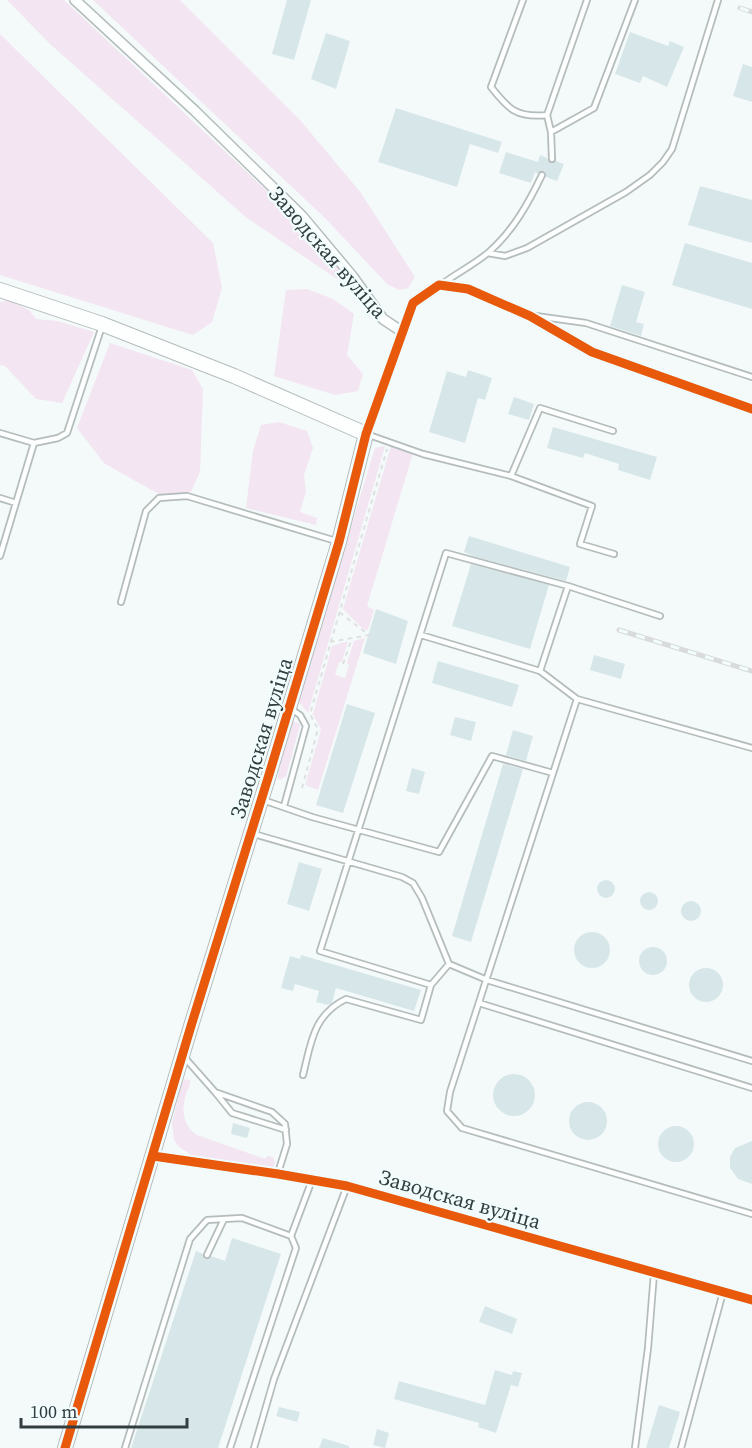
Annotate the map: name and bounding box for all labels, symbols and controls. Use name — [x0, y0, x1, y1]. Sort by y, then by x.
street label: Заводская вуліца — [262, 179, 394, 325]
street label: Заводская вуліца — [223, 654, 299, 822]
street label: Заводская вуліца — [376, 1162, 545, 1236]
scale bar — [21, 1391, 188, 1429]
text: 100 m — [30, 1399, 77, 1424]

